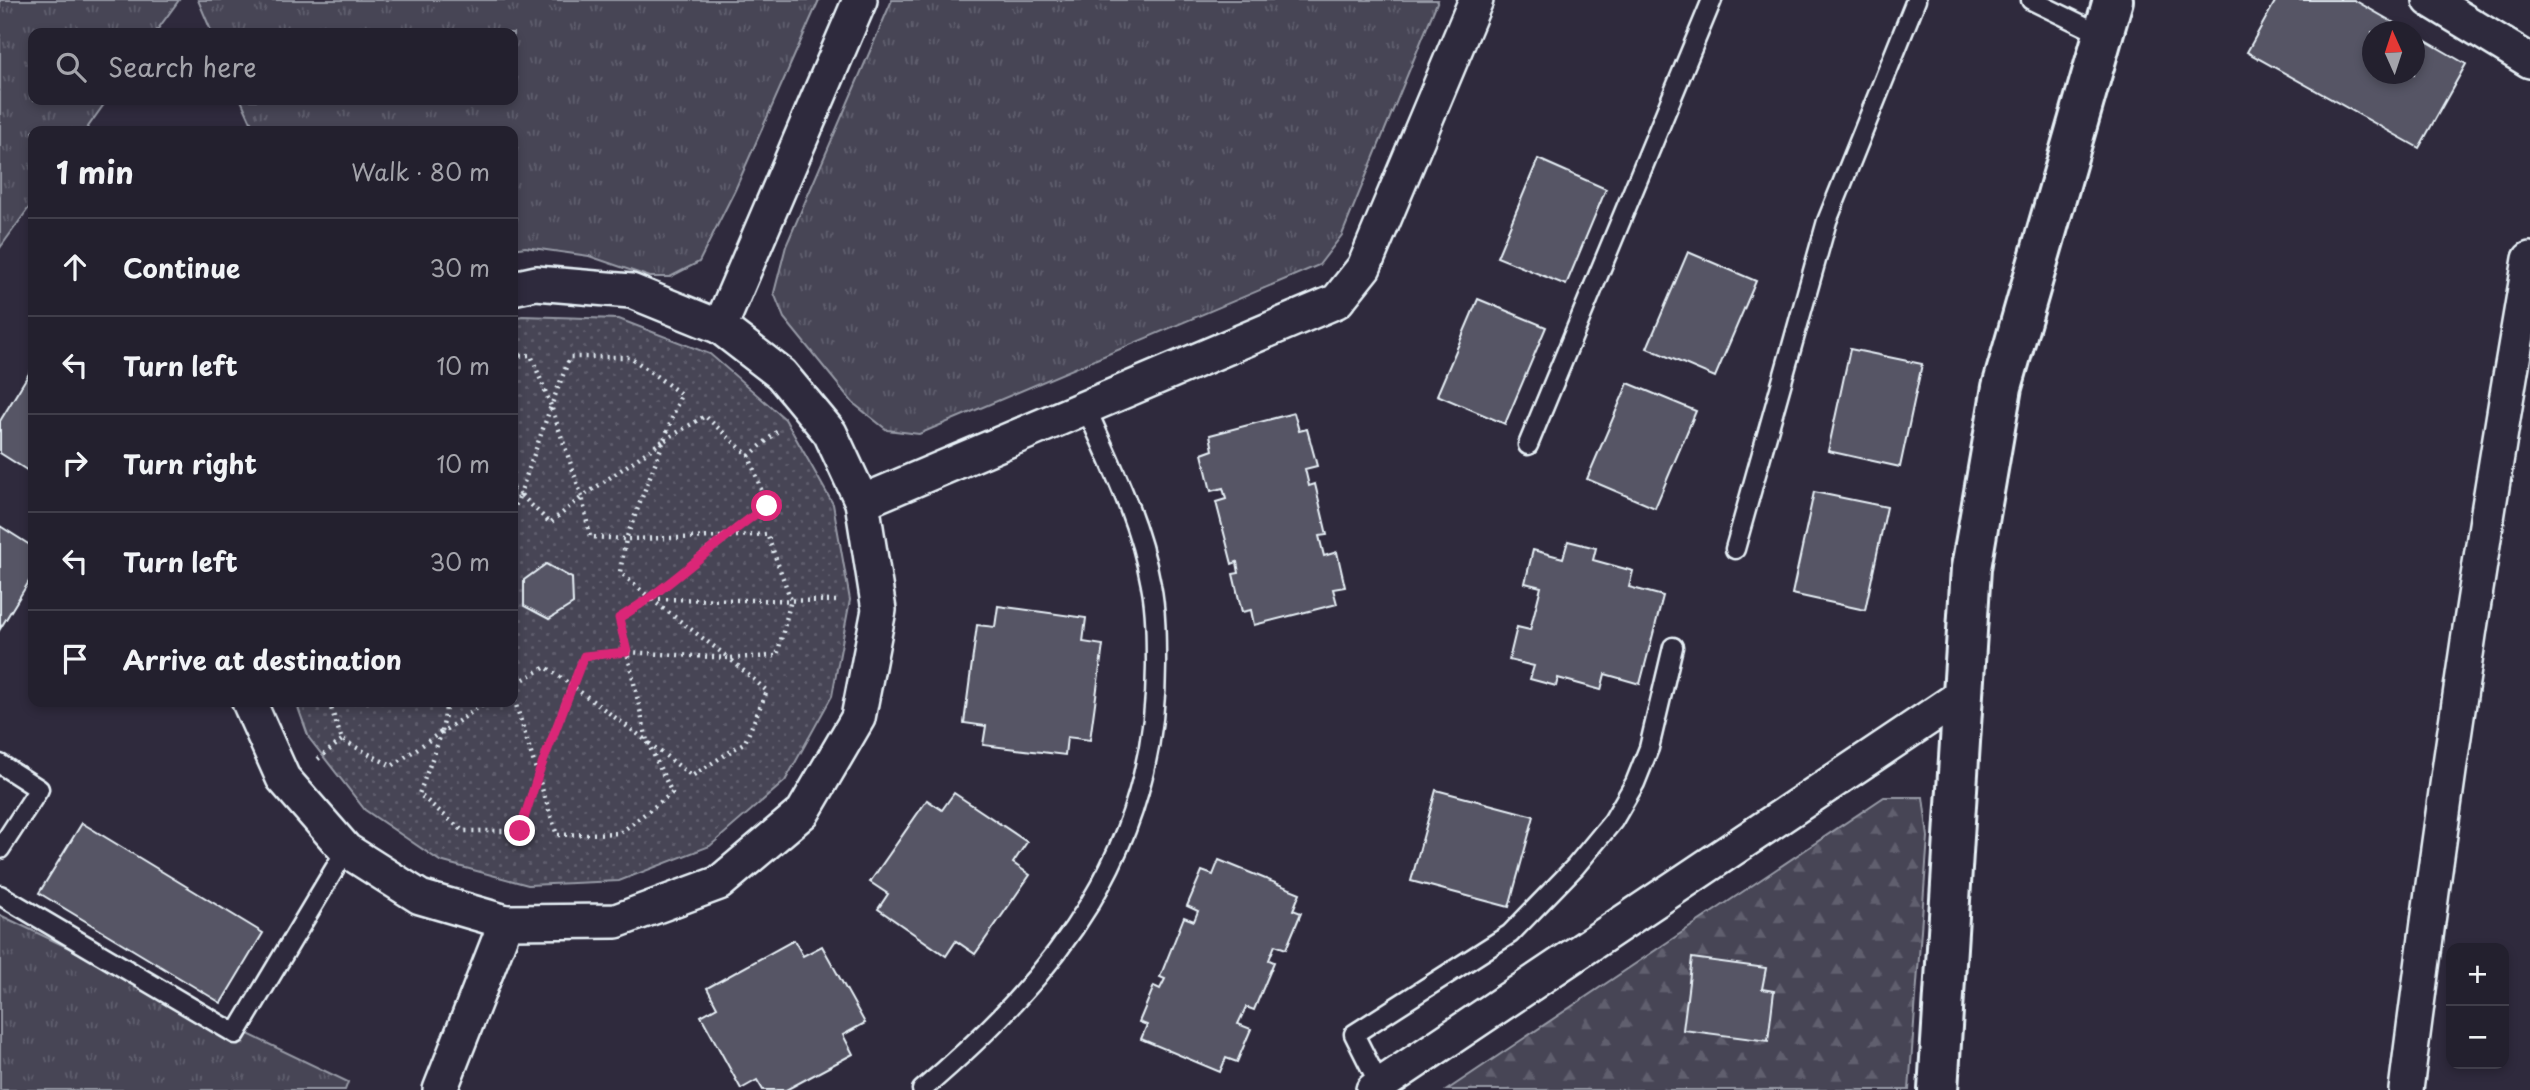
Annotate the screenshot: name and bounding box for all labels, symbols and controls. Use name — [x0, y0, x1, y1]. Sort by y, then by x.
north arrow — [2362, 21, 2425, 84]
search box — [28, 28, 518, 105]
text: Search here — [108, 47, 257, 86]
icon: search — [52, 48, 90, 86]
text: 1 min — [56, 149, 134, 194]
text: Walk · 80 m — [351, 154, 490, 189]
icon: ahead — [56, 248, 94, 286]
text: Continue — [123, 248, 240, 287]
text: 30 m — [429, 250, 490, 285]
icon: left — [56, 346, 94, 384]
text: Turn left — [123, 346, 238, 385]
text: 10 m — [436, 348, 490, 383]
icon: right — [56, 444, 94, 482]
text: Turn right — [123, 444, 257, 483]
text: 10 m — [436, 446, 490, 481]
route start — [751, 490, 782, 521]
icon: left — [56, 542, 94, 580]
text: Turn left — [123, 542, 238, 581]
text: 30 m — [429, 544, 490, 579]
icon: arrive — [56, 640, 94, 678]
text: Arrive at destination — [123, 640, 402, 679]
route end — [504, 815, 535, 846]
map controls — [2446, 943, 2509, 1069]
button: + — [2446, 943, 2509, 1006]
button: − — [2446, 1006, 2509, 1069]

